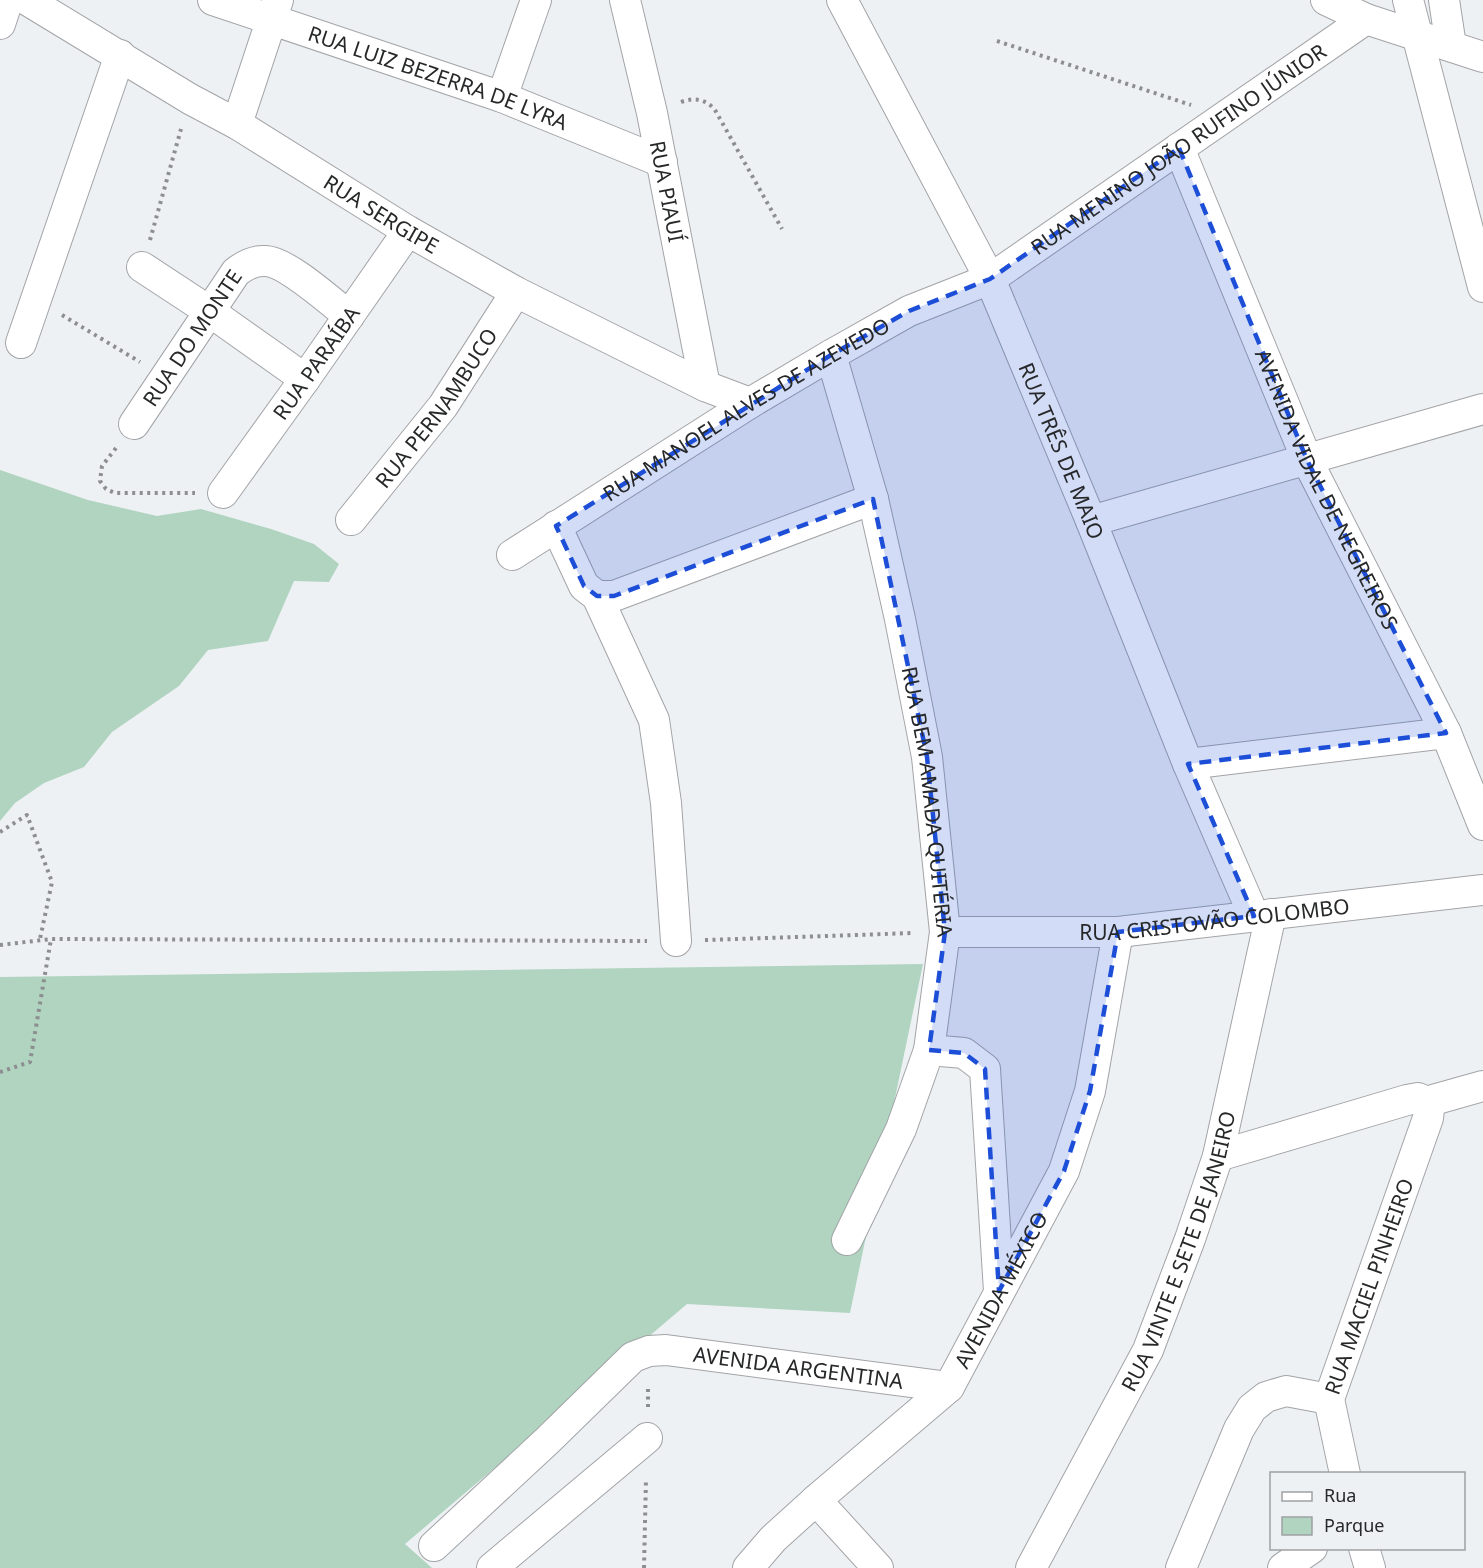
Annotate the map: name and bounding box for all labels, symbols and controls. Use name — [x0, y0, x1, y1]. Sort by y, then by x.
street label: RUA LUIZ BEZERRA DE LYRA — [305, 19, 572, 136]
street label: RUA MENINO JOÃO RUFINO JÚNIOR — [1025, 37, 1331, 261]
street label: RUA PIAUÍ — [644, 138, 691, 245]
street label: RUA SERGIPE — [319, 168, 444, 260]
street label: RUA DO MONTE — [136, 264, 248, 412]
street label: RUA PARAÍBA — [266, 300, 366, 425]
street label: RUA MANOEL ALVES DE AZEVEDO — [598, 311, 895, 507]
street label: RUA PERNAMBUCO — [369, 323, 503, 494]
street label: AVENIDA VIDAL DE NEGREIROS — [1249, 345, 1405, 634]
street label: RUA TRÊS DE MAIO — [1012, 358, 1111, 543]
street label: RUA BEM AMADA QUITÉRIA — [896, 664, 959, 939]
street label: RUA CRISTOVÃO COLOMBO — [1079, 891, 1351, 946]
street label: RUA VINTE E SETE DE JANEIRO — [1114, 1108, 1241, 1396]
street label: RUA MACIEL PINHEIRO — [1318, 1175, 1420, 1398]
street label: AVENIDA MÉXICO — [948, 1207, 1054, 1373]
street label: AVENIDA ARGENTINA — [692, 1340, 906, 1395]
legend — [1270, 1472, 1465, 1550]
text: Rua — [1324, 1483, 1356, 1507]
text: Parque — [1324, 1513, 1384, 1537]

